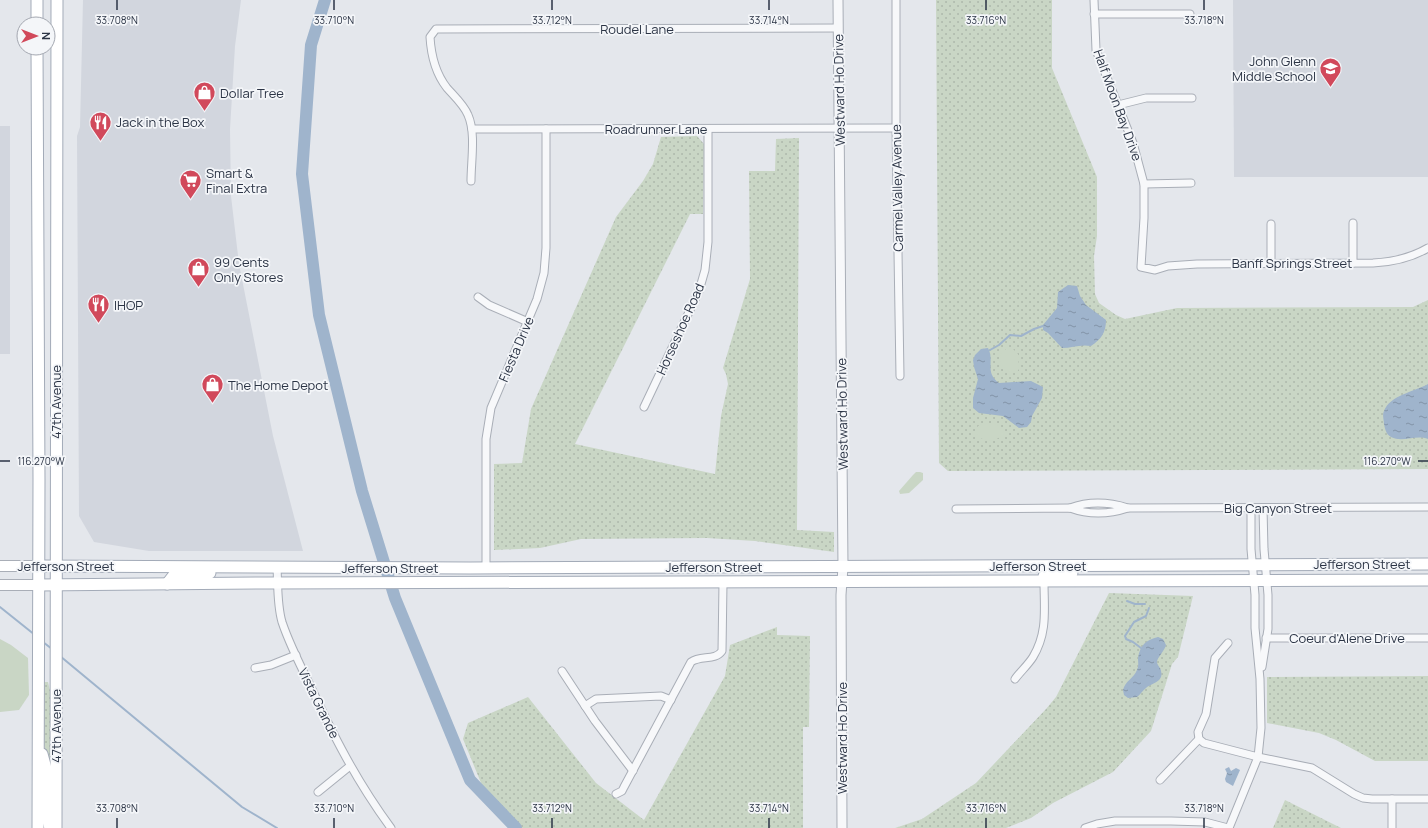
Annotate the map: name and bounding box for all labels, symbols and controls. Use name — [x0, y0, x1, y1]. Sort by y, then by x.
text: 33.708°N — [96, 13, 138, 27]
text: 33.710°N — [314, 13, 354, 27]
text: 33.712°N — [532, 13, 572, 27]
text: 33.714°N — [749, 13, 789, 27]
text: 33.716°N — [966, 13, 1006, 27]
text: 33.718°N — [1184, 13, 1224, 27]
north arrow — [16, 16, 56, 56]
street label: Roudel Lane — [600, 20, 674, 38]
text: N — [39, 32, 54, 40]
street label: Westward Ho Drive — [829, 33, 849, 146]
street label: Half Moon Bay Drive — [1089, 47, 1147, 164]
place label: John Glenn Middle School — [1232, 52, 1316, 85]
school or university icon: John Glenn Middle School — [1318, 55, 1344, 88]
shop icon: Dollar Tree — [192, 80, 218, 113]
place label: Dollar Tree — [220, 84, 284, 102]
restaurant icon: Jack in the Box — [88, 109, 114, 142]
place label: Jack in the Box — [116, 113, 205, 131]
street label: Roadrunner Lane — [605, 120, 708, 138]
street label: Carmel Valley Avenue — [887, 124, 907, 252]
place label: Smart & Final Extra — [206, 164, 267, 197]
supermarket icon: Smart & Final Extra — [178, 167, 204, 200]
place label: 99 Cents Only Stores — [214, 253, 283, 286]
street label: Banff Springs Street — [1232, 254, 1352, 272]
shop icon: 99 Cents Only Stores — [186, 256, 212, 289]
street label: Horseshoe Road — [652, 280, 708, 378]
restaurant icon: IHOP — [85, 292, 111, 325]
place label: IHOP — [114, 296, 143, 314]
street label: Fiesta Drive — [494, 313, 538, 384]
street label: Westward Ho Drive — [832, 357, 852, 470]
street label: 47th Avenue — [47, 364, 65, 439]
shop icon: The Home Depot — [200, 372, 226, 405]
place label: The Home Depot — [228, 376, 328, 394]
text: 116.270°W — [17, 454, 65, 468]
text: 116.270°W — [1363, 454, 1411, 468]
street label: Big Canyon Street — [1224, 499, 1332, 517]
street label: Jefferson Street — [1313, 555, 1411, 573]
street label: Jefferson Street — [17, 557, 115, 575]
street label: Jefferson Street — [989, 557, 1087, 575]
street label: Jefferson Street — [665, 558, 763, 576]
street label: Jefferson Street — [341, 559, 439, 577]
street label: Coeur d'Alene Drive — [1289, 629, 1405, 647]
street label: Vista Grande — [294, 665, 344, 742]
street label: Westward Ho Drive — [833, 681, 851, 794]
street label: 47th Avenue — [47, 688, 65, 763]
text: 33.708°N — [96, 801, 138, 815]
text: 33.710°N — [314, 801, 354, 815]
text: 33.712°N — [532, 801, 572, 815]
text: 33.714°N — [749, 801, 789, 815]
text: 33.716°N — [966, 801, 1006, 815]
text: 33.718°N — [1184, 801, 1224, 815]

